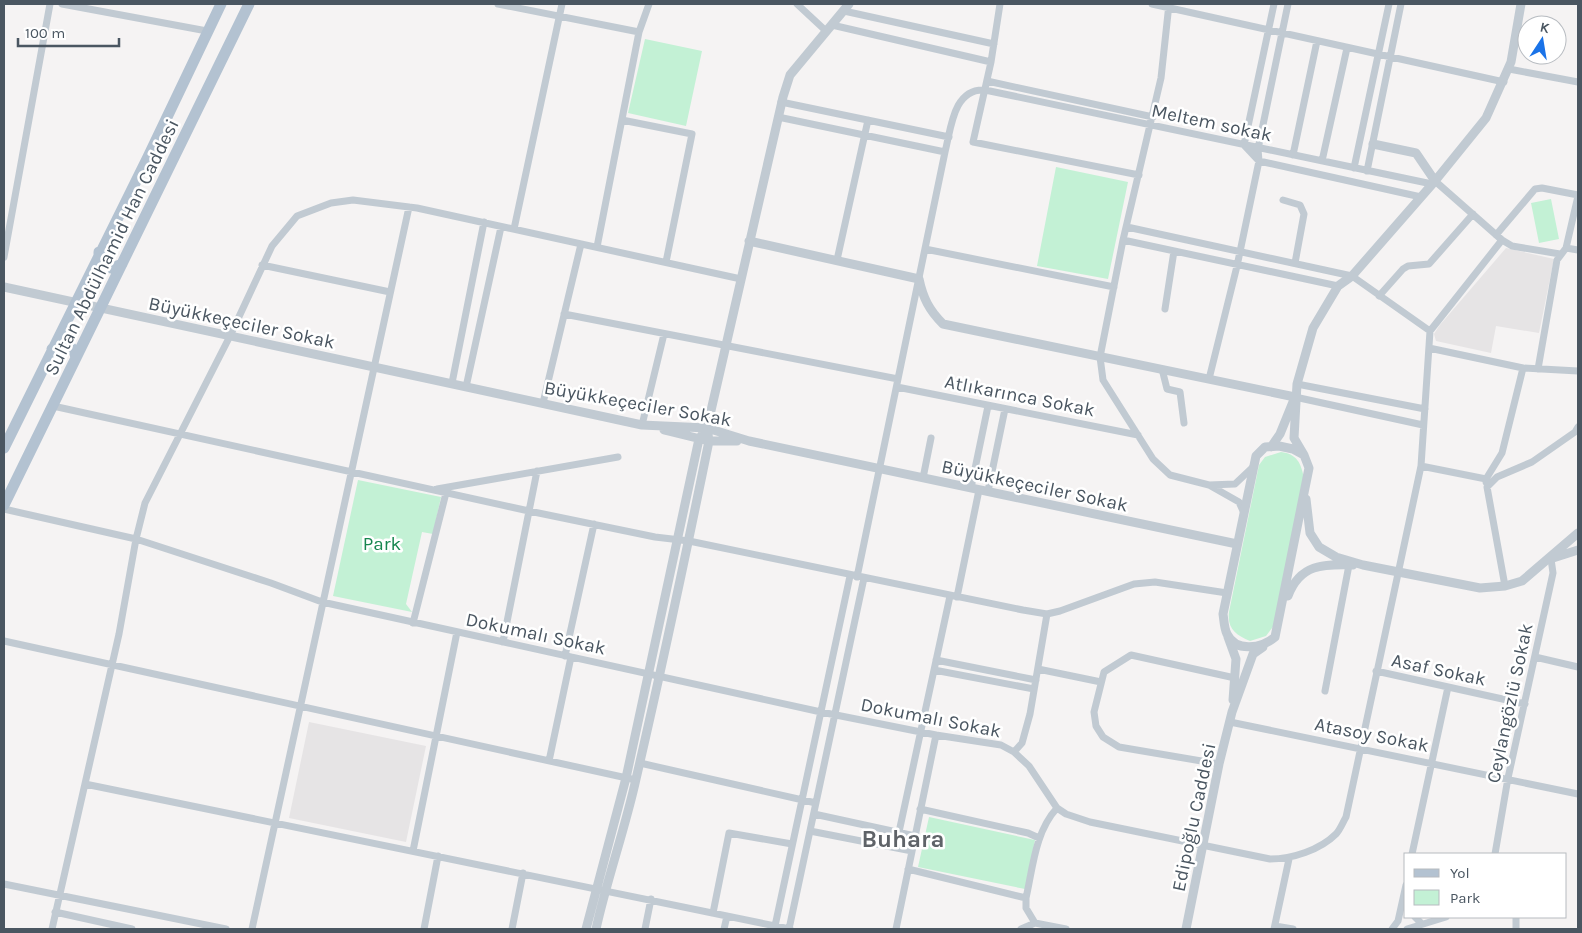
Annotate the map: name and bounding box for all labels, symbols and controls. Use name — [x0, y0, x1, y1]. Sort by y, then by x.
scale bar — [18, 15, 119, 47]
north arrow — [1517, 15, 1567, 65]
text: K — [1538, 19, 1552, 37]
text: 100 m — [25, 24, 65, 42]
street label: Meltem sokak — [1150, 99, 1274, 147]
street label: Sultan Abdülhamid Han Caddesi — [40, 116, 184, 379]
street label: Büyükkeçeciler Sokak — [147, 292, 337, 354]
street label: Atlıkarınca Sokak — [943, 371, 1097, 421]
street label: Büyükkeçeciler Sokak — [542, 377, 734, 431]
street label: Büyükkeçeciler Sokak — [940, 455, 1130, 517]
park label: Park — [363, 533, 402, 555]
street label: Dokumalı Sokak — [464, 608, 608, 660]
street label: Ceylangözlü Sokak — [1482, 621, 1538, 785]
street label: Asaf Sokak — [1389, 649, 1488, 691]
street label: Dokumalı Sokak — [859, 694, 1003, 742]
street label: Atasoy Sokak — [1313, 713, 1431, 757]
street label: Edipoğlu Caddesi — [1168, 741, 1220, 893]
district label: Buhara — [861, 825, 945, 853]
legend — [1404, 853, 1567, 918]
text: Yol — [1450, 864, 1470, 882]
text: Park — [1450, 889, 1480, 907]

